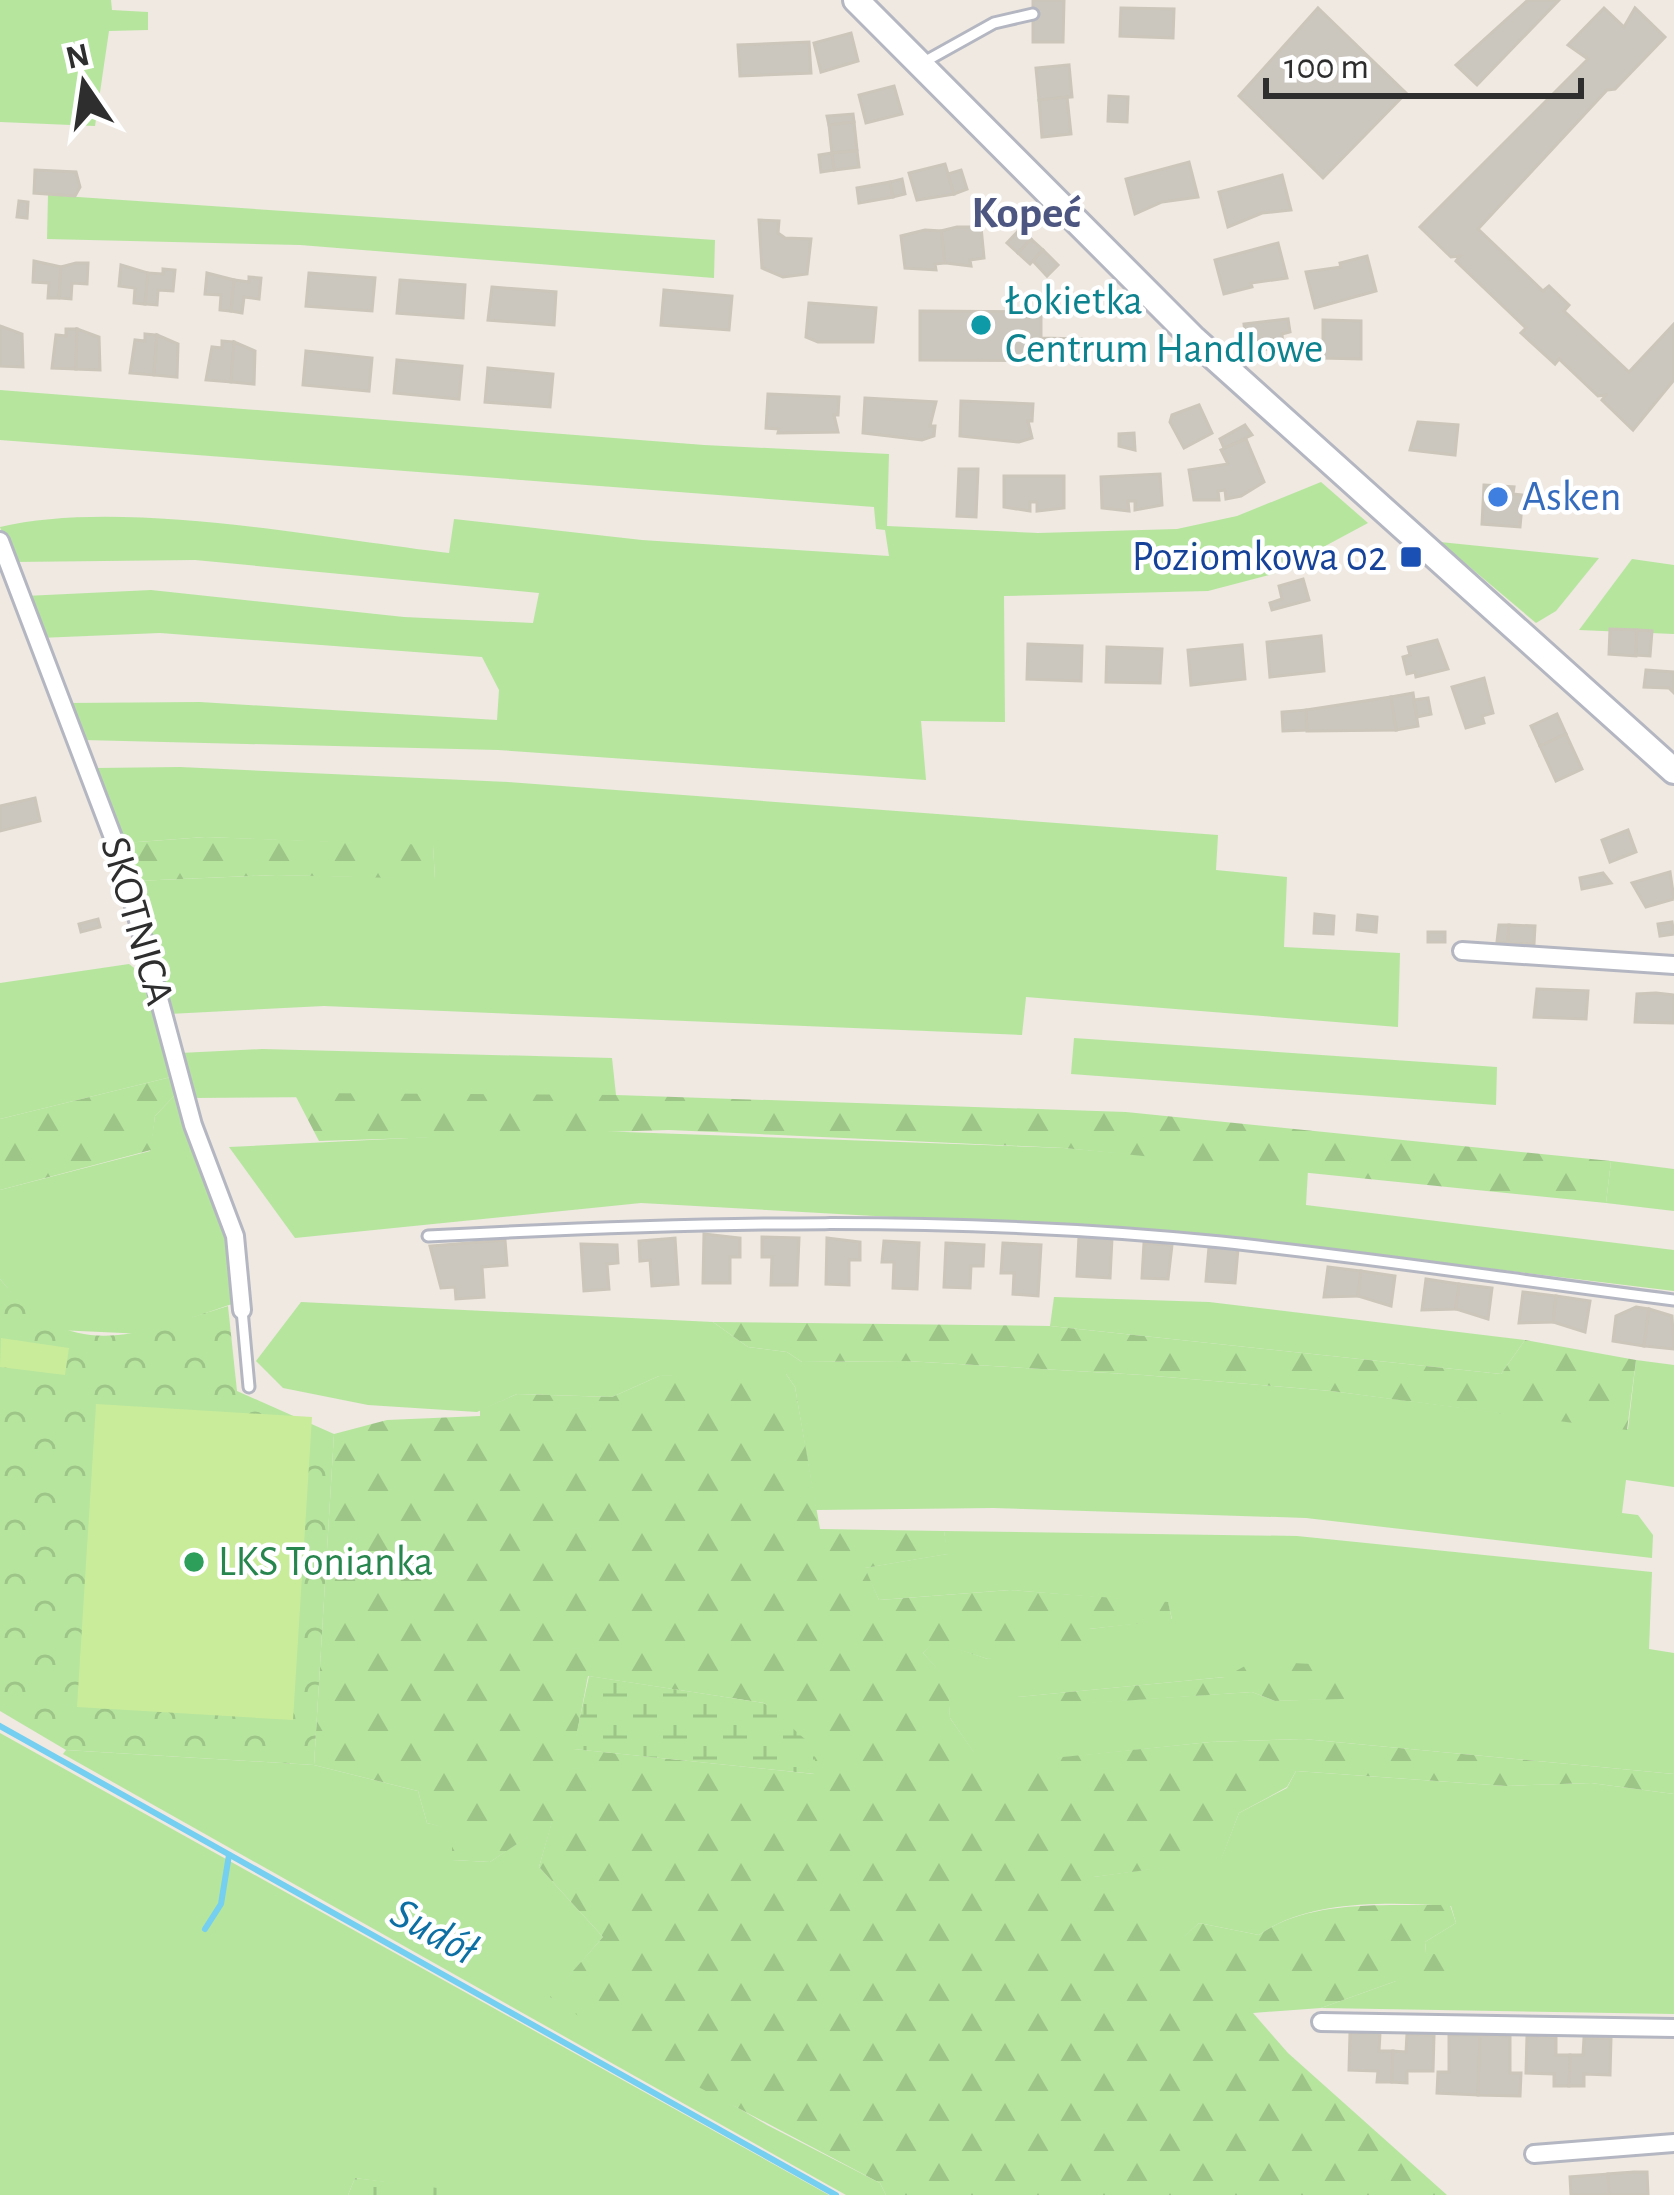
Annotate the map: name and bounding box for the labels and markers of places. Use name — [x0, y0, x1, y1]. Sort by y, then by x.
place label: Łokietka Centrum Handlowe — [1005, 280, 1323, 370]
marker: Łokietka Centrum Handlowe — [968, 312, 994, 338]
place label: Asken — [1522, 476, 1621, 518]
marker: Asken — [1485, 484, 1511, 510]
place label: Poziomkowa 02 — [1132, 536, 1387, 578]
marker: Poziomkowa 02 — [1398, 544, 1424, 570]
place label: LKS Tonianka — [218, 1541, 433, 1583]
marker: LKS Tonianka — [181, 1549, 207, 1575]

